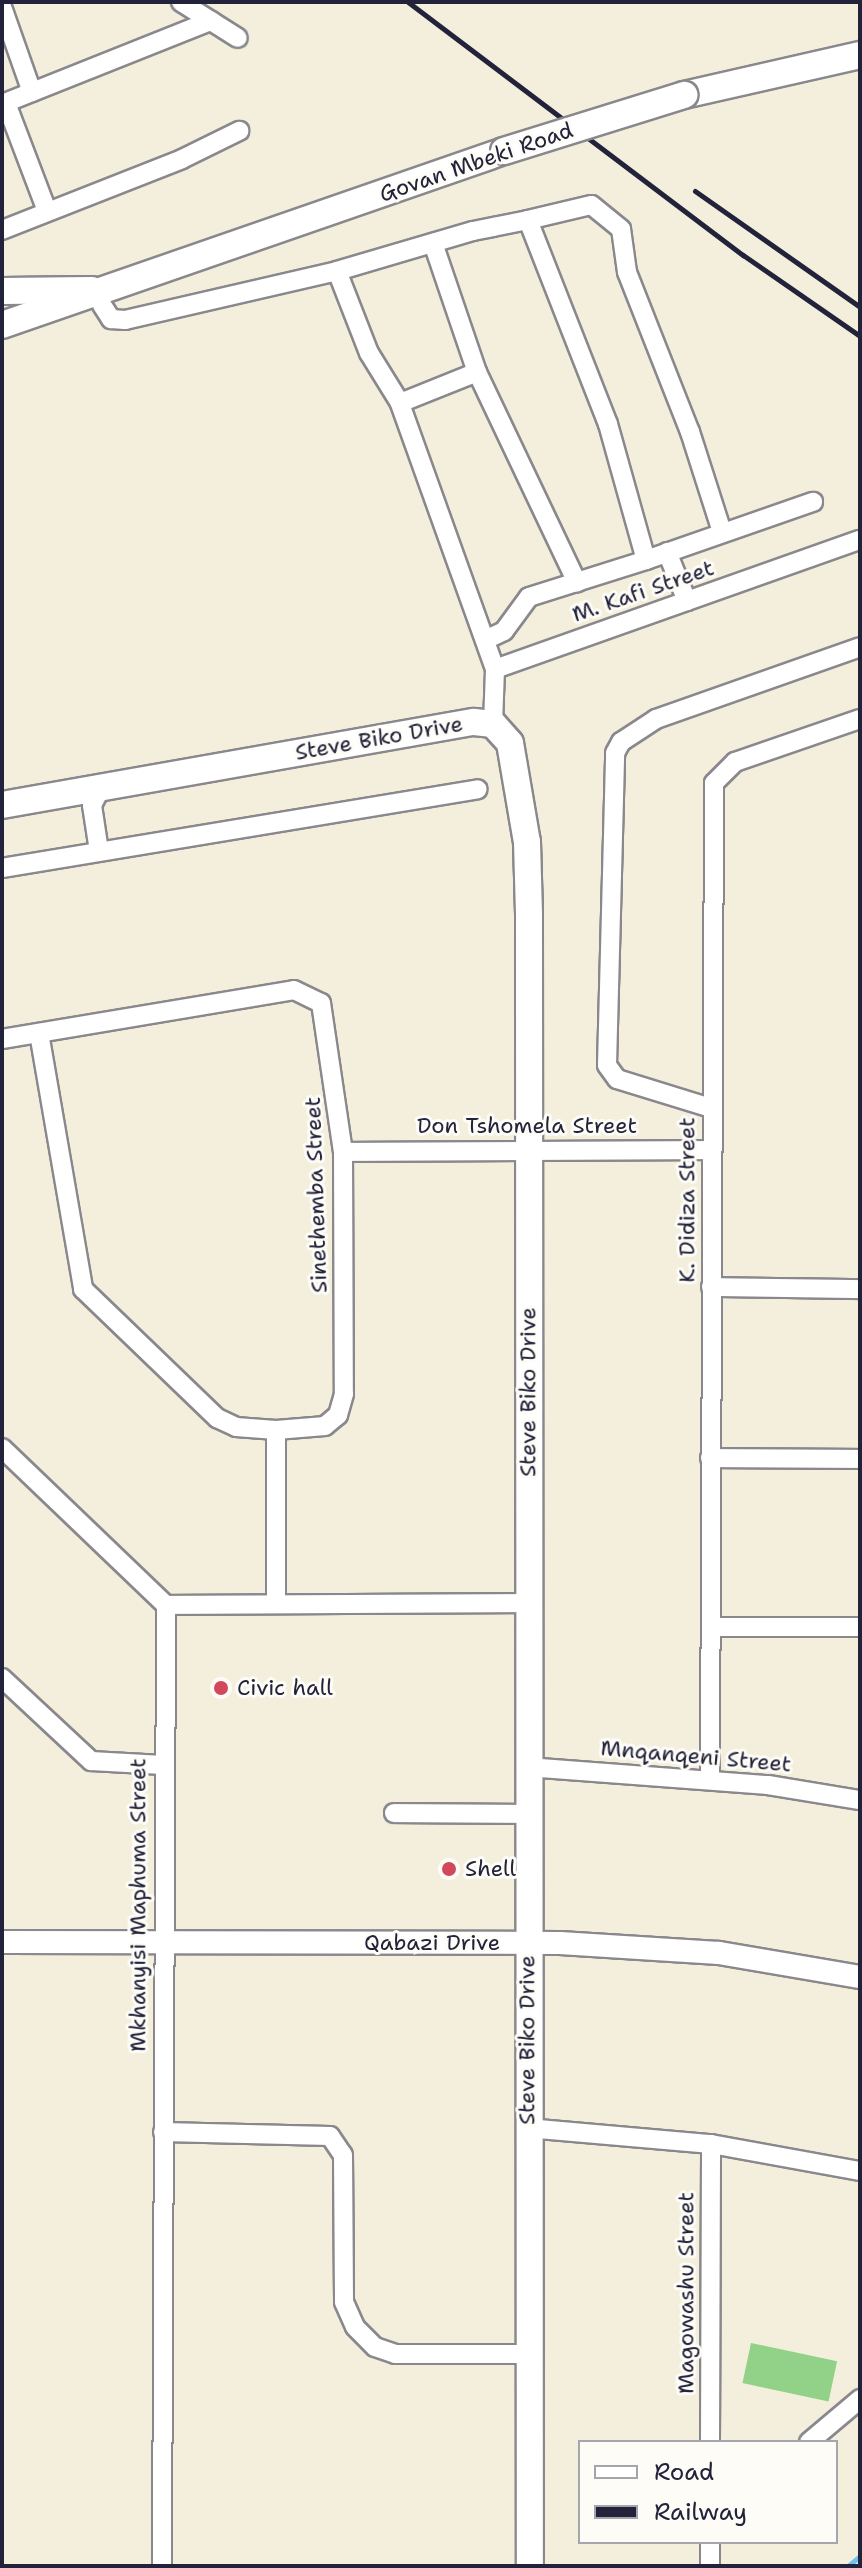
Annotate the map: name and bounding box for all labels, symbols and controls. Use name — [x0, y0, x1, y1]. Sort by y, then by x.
street label: Govan Mbeki Road — [376, 116, 576, 208]
street label: M. Kafi Street — [569, 554, 717, 628]
street label: Steve Biko Drive — [293, 710, 465, 766]
street label: Sinethemba Street — [299, 1096, 333, 1294]
street label: Don Tshomela Street — [417, 1113, 637, 1139]
street label: K. Didiza Street — [674, 1117, 700, 1283]
street label: Steve Biko Drive — [515, 1307, 541, 1477]
place label: Civic hall — [237, 1675, 333, 1701]
marker: Civic hall — [212, 1679, 230, 1697]
street label: Mnqanqeni Street — [599, 1735, 793, 1777]
street label: Mkhanyisi Maphuma Street — [125, 1758, 151, 2052]
place label: Shell — [465, 1856, 516, 1882]
marker: Shell — [440, 1860, 458, 1878]
street label: Qabazi Drive — [364, 1930, 500, 1956]
street label: Steve Biko Drive — [514, 1955, 540, 2125]
street label: Magowashu Street — [673, 2192, 699, 2394]
legend — [578, 2440, 838, 2544]
text: Road — [654, 2456, 714, 2488]
text: Railway — [654, 2496, 747, 2528]

